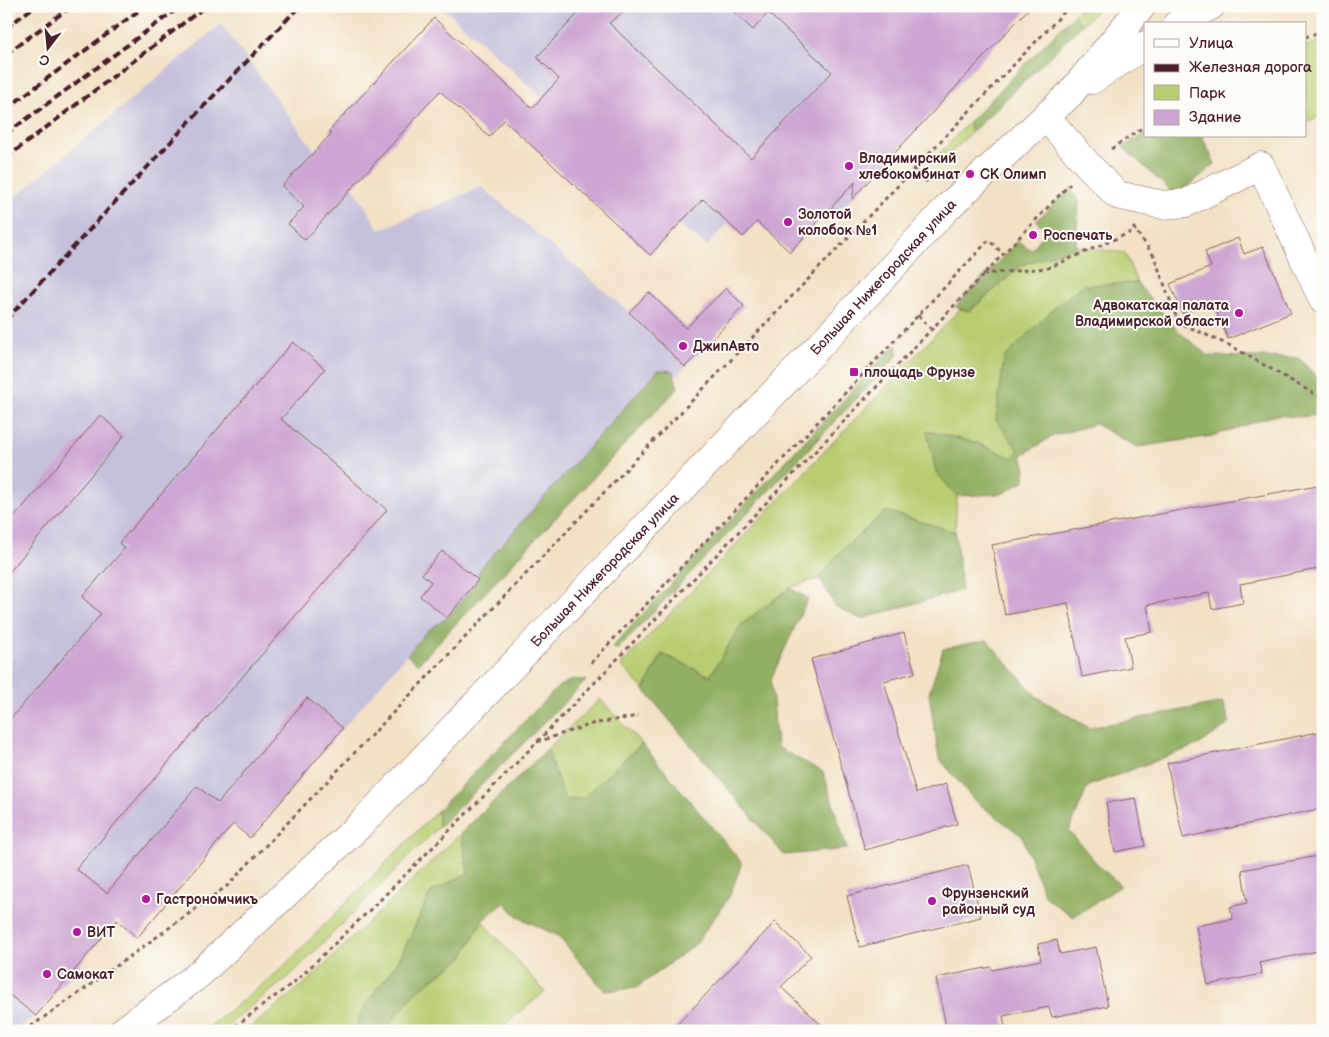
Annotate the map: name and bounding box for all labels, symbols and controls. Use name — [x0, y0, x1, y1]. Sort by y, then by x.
north arrow — [22, 22, 72, 72]
legend — [1144, 22, 1306, 138]
text: Улица — [1189, 34, 1234, 53]
text: С — [37, 50, 52, 70]
text: Железная дорога — [1189, 58, 1312, 77]
text: Парк — [1189, 84, 1226, 103]
text: Здание — [1189, 108, 1241, 127]
place label: Владимирский хлебокомбинат — [859, 150, 961, 183]
marker: Владимирский хлебокомбинат — [843, 160, 855, 172]
place label: СК Олимп — [980, 166, 1046, 183]
marker: СК Олимп — [964, 168, 976, 180]
street label: Большая Нижегородская улица — [807, 195, 960, 359]
place label: Золотой колобок №1 — [798, 206, 877, 239]
marker: Золотой колобок №1 — [782, 216, 794, 228]
place label: Роспечать — [1043, 227, 1113, 244]
marker: Роспечать — [1027, 229, 1039, 241]
place label: Адвокатская палата Владимирской области — [1075, 297, 1230, 330]
marker: Адвокатская палата Владимирской области — [1233, 307, 1245, 319]
place label: ДжипАвто — [693, 338, 760, 355]
marker: ДжипАвто — [677, 340, 689, 352]
place label: площадь Фрунзе — [864, 364, 975, 381]
marker: площадь Фрунзе — [848, 366, 860, 378]
street label: Большая Нижегородская улица — [527, 489, 683, 650]
place label: Фрунзенский районный суд — [942, 885, 1035, 918]
place label: Гастрономчикъ — [156, 891, 258, 908]
marker: Гастрономчикъ — [140, 893, 152, 905]
marker: Фрунзенский районный суд — [926, 895, 938, 907]
place label: ВИТ — [87, 924, 115, 941]
marker: ВИТ — [71, 926, 83, 938]
place label: Самокат — [57, 966, 114, 983]
marker: Самокат — [41, 968, 53, 980]

